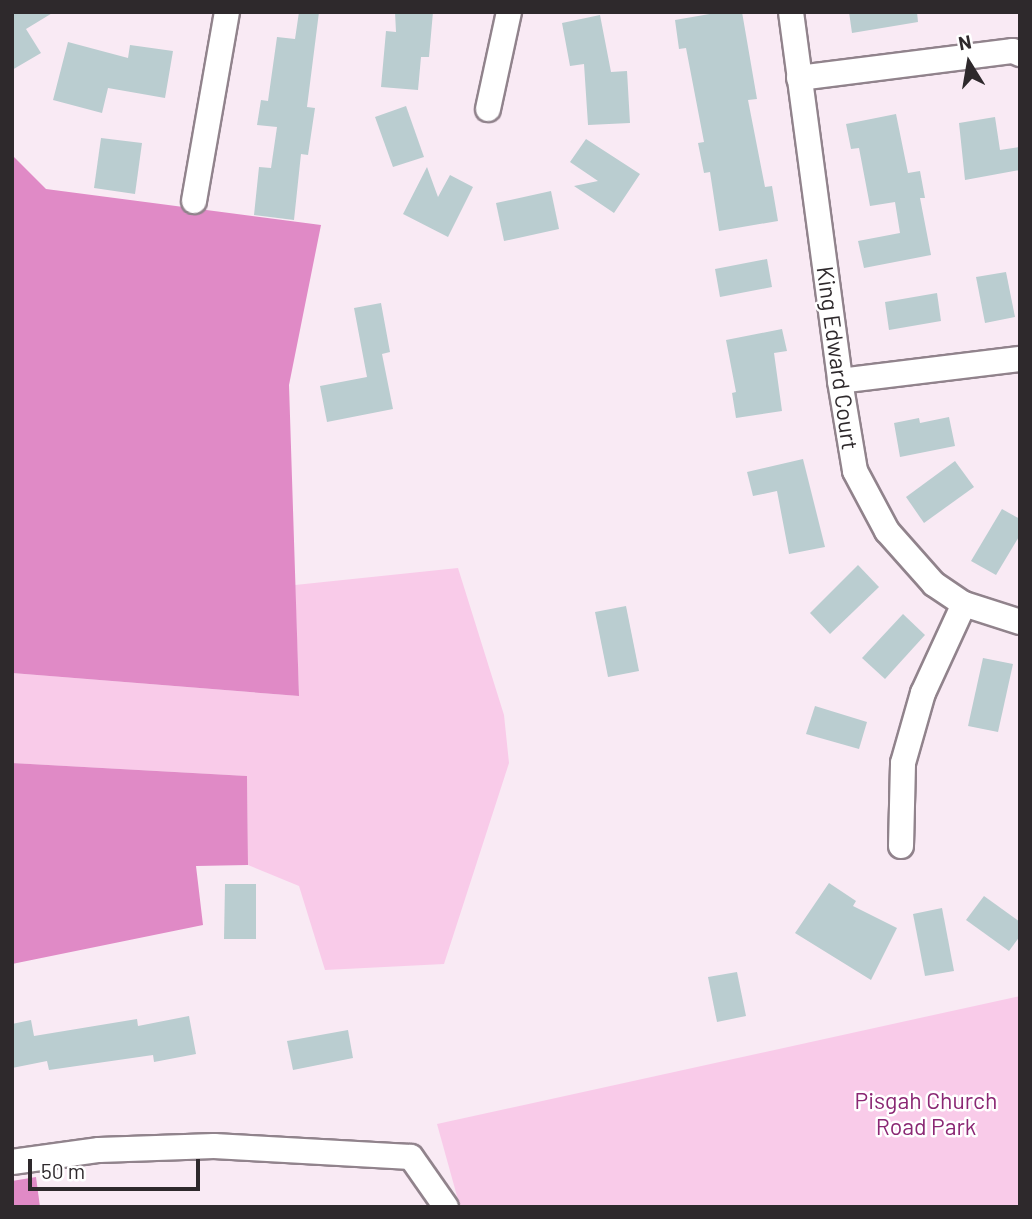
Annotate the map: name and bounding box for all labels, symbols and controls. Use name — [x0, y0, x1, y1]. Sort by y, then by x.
north arrow — [934, 28, 1004, 98]
text: N — [956, 29, 973, 54]
street label: King Edward Court — [811, 264, 865, 452]
park label: Pisgah Church Road Park — [855, 1086, 997, 1140]
scale bar — [32, 1146, 203, 1190]
text: 50 m — [41, 1158, 85, 1183]

